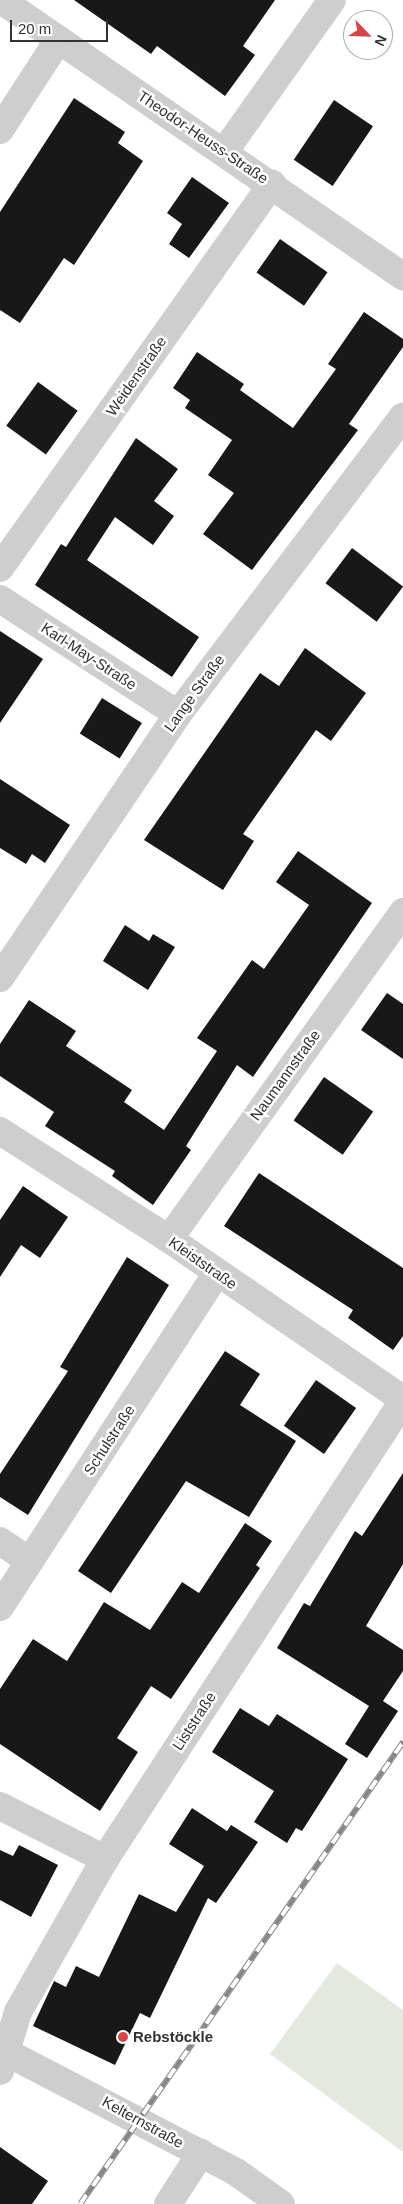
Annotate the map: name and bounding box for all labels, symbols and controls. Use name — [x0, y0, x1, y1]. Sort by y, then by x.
scale bar — [12, 10, 110, 42]
north arrow — [343, 10, 393, 60]
text: 20 m — [18, 20, 51, 37]
text: N — [371, 33, 390, 49]
street label: Theodor-Heuss-Straße — [134, 87, 272, 187]
street label: Weidenstraße — [102, 333, 170, 419]
street label: Karl-May-Straße — [38, 618, 140, 694]
street label: Lange Straße — [160, 651, 228, 735]
street label: Naumannstraße — [246, 1026, 324, 1124]
street label: Kleiststraße — [165, 1233, 241, 1293]
street label: Schulstraße — [80, 1402, 138, 1478]
street label: Liststraße — [169, 1688, 219, 1754]
place label: Rebstöckle — [133, 2028, 213, 2046]
marker: Rebstöckle — [117, 2031, 129, 2043]
street label: Kelternstraße — [99, 2092, 187, 2152]

